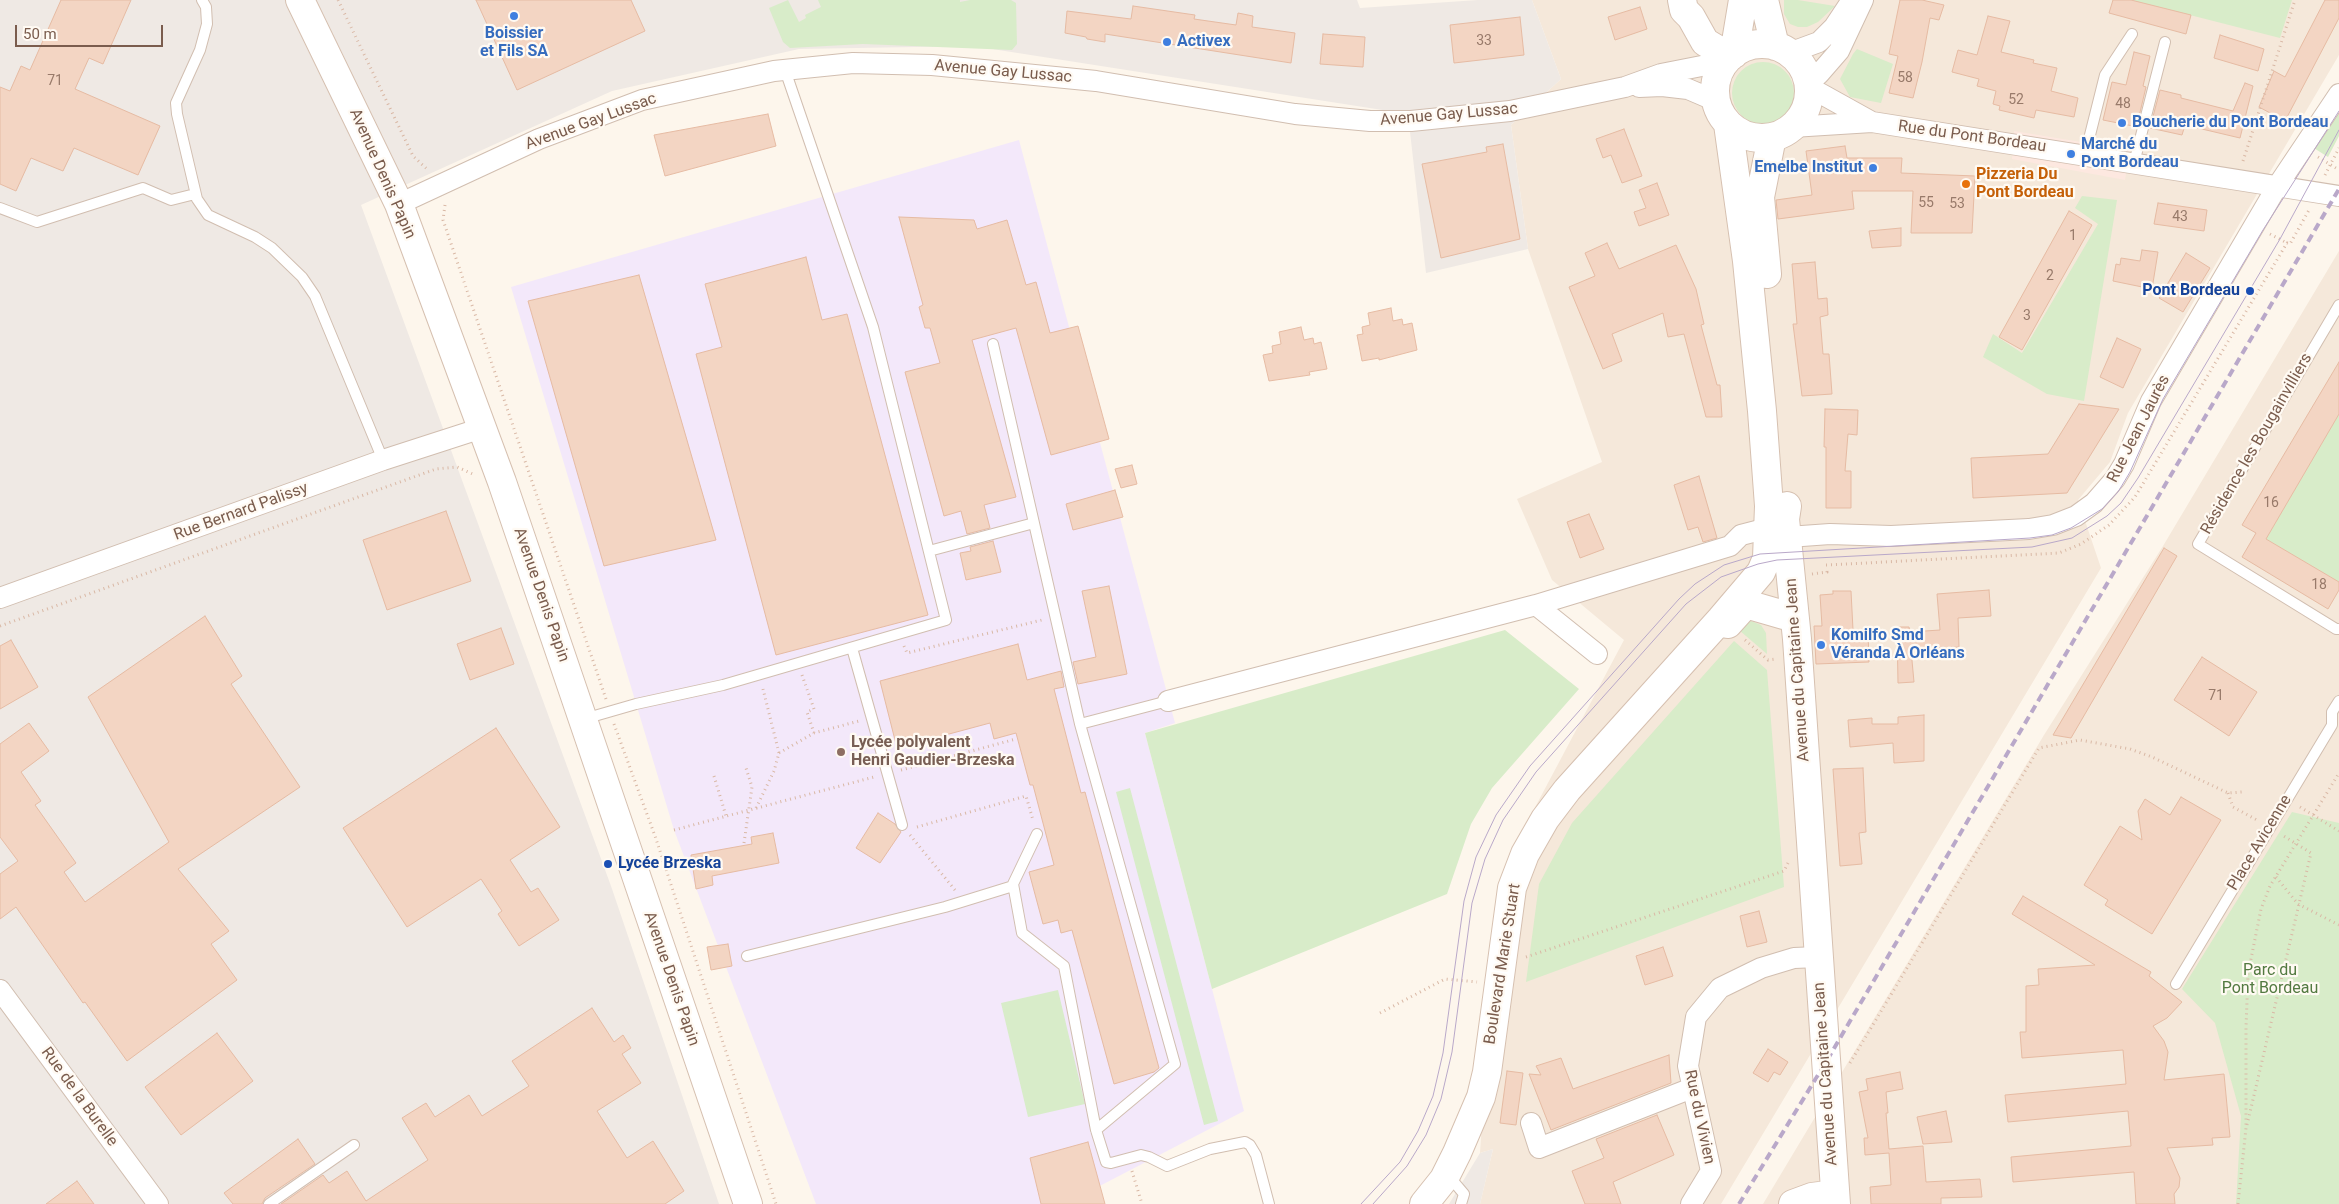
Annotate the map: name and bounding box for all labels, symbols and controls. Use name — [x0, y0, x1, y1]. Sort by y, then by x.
marker: Boissier et Fils SA — [508, 10, 520, 22]
scale bar — [18, 15, 165, 47]
place label: Boissier et Fils SA — [480, 24, 548, 62]
text: 50 m — [23, 25, 57, 43]
place label: Activex — [1177, 32, 1231, 52]
house number: 33 — [1476, 33, 1492, 49]
marker: Activex — [1161, 36, 1173, 48]
street label: Avenue Gay Lussac — [933, 56, 1073, 88]
house number: 58 — [1897, 70, 1913, 86]
house number: 71 — [47, 73, 63, 89]
street label: Avenue Gay Lussac — [523, 89, 659, 155]
house number: 52 — [2008, 92, 2024, 108]
house number: 48 — [2115, 96, 2131, 112]
street label: Avenue Gay Lussac — [1379, 99, 1519, 131]
street label: Avenue Denis Papin — [345, 106, 419, 242]
place label: Boucherie du Pont Bordeau — [2132, 113, 2329, 133]
street label: Rue du Pont Bordeau — [1897, 117, 2047, 157]
marker: Boucherie du Pont Bordeau — [2116, 117, 2128, 129]
place label: Marché du Pont Bordeau — [2081, 135, 2179, 173]
marker: Marché du Pont Bordeau — [2065, 148, 2077, 160]
place label: Emelbe Institut — [1754, 158, 1863, 178]
marker: Emelbe Institut — [1867, 162, 1879, 174]
place label: Pizzeria Du Pont Bordeau — [1976, 165, 2074, 203]
marker: Pizzeria Du Pont Bordeau — [1960, 178, 1972, 190]
house number: 55 — [1918, 195, 1934, 211]
house number: 53 — [1949, 196, 1965, 212]
house number: 43 — [2172, 209, 2188, 225]
house number: 1 — [2069, 228, 2077, 244]
house number: 2 — [2046, 268, 2054, 284]
place label: Pont Bordeau — [2142, 281, 2240, 301]
marker: Pont Bordeau — [2244, 285, 2256, 297]
house number: 3 — [2023, 308, 2031, 324]
street label: Résidence les Bougainvilliers — [2197, 350, 2317, 538]
street label: Rue Jean Jaurès — [2104, 372, 2174, 486]
street label: Rue Bernard Palissy — [171, 479, 311, 545]
house number: 16 — [2263, 495, 2279, 511]
street label: Avenue Denis Papin — [509, 525, 573, 665]
house number: 18 — [2311, 577, 2327, 593]
street label: Avenue du Capitaine Jean — [1782, 578, 1814, 762]
place label: Komilfo Smd Véranda À Orléans — [1831, 626, 1965, 664]
marker: Komilfo Smd Véranda À Orléans — [1815, 639, 1827, 651]
house number: 71 — [2208, 688, 2224, 704]
place label: Lycée polyvalent Henri Gaudier-Brzeska — [851, 733, 1015, 771]
marker: Lycée polyvalent Henri Gaudier-Brzeska — [835, 746, 847, 758]
street label: Place Avicenne — [2224, 792, 2296, 894]
place label: Lycée Brzeska — [618, 854, 721, 874]
marker: Lycée Brzeska — [602, 858, 614, 870]
street label: Boulevard Marie Stuart — [1481, 882, 1525, 1046]
street label: Avenue Denis Papin — [639, 909, 703, 1049]
park label: Parc du Pont Bordeau — [2222, 961, 2318, 999]
street label: Avenue du Capitaine Jean — [1810, 982, 1842, 1166]
street label: Rue de la Burelle — [37, 1044, 121, 1150]
street label: Rue du Vivien — [1680, 1068, 1718, 1166]

